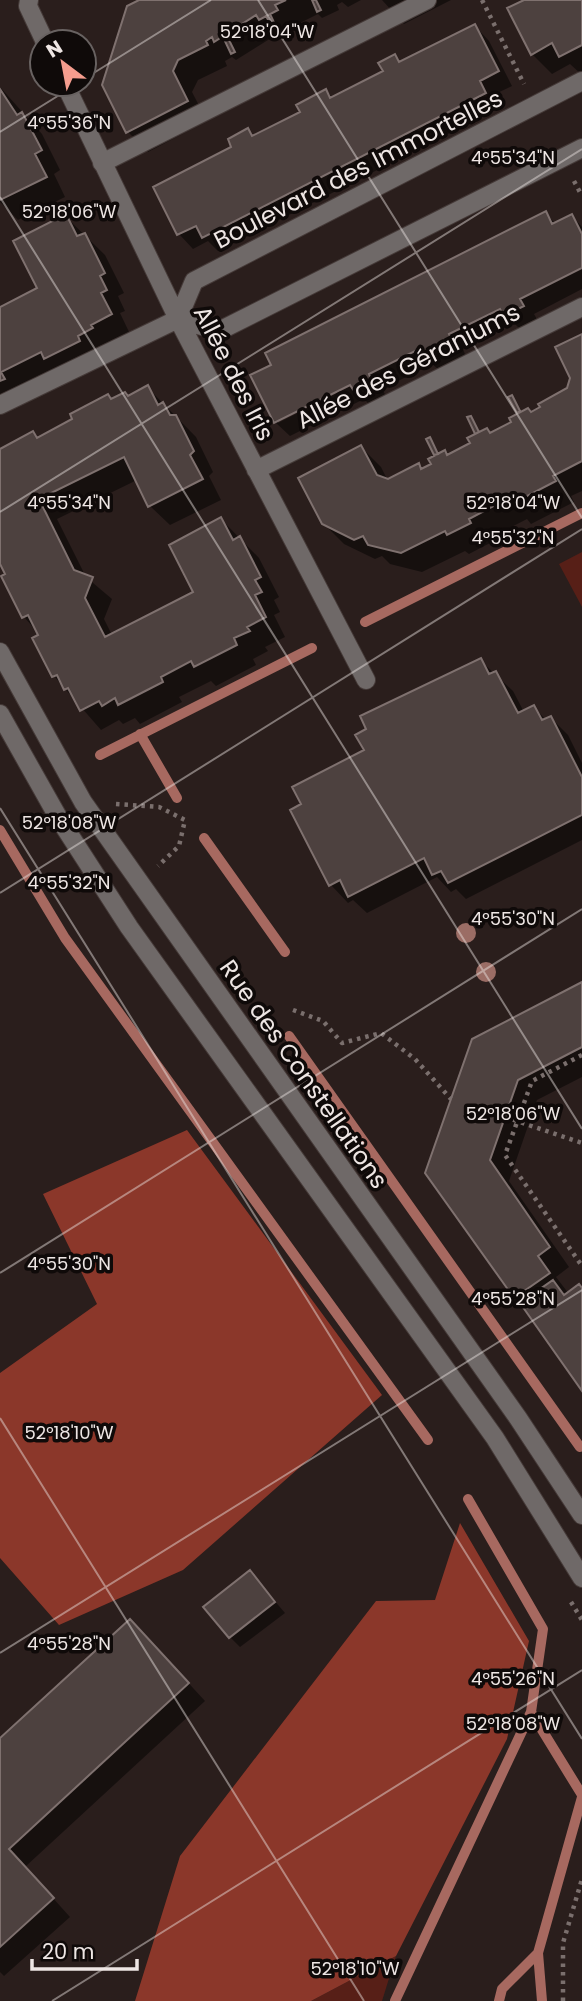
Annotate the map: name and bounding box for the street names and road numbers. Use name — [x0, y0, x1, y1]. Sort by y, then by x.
street label: Boulevard des Immortelles — [208, 82, 508, 256]
street label: Allée des Géraniums — [291, 295, 525, 437]
street label: Allée des Iris — [186, 300, 282, 446]
street label: Rue des Constellations — [212, 953, 396, 1195]

